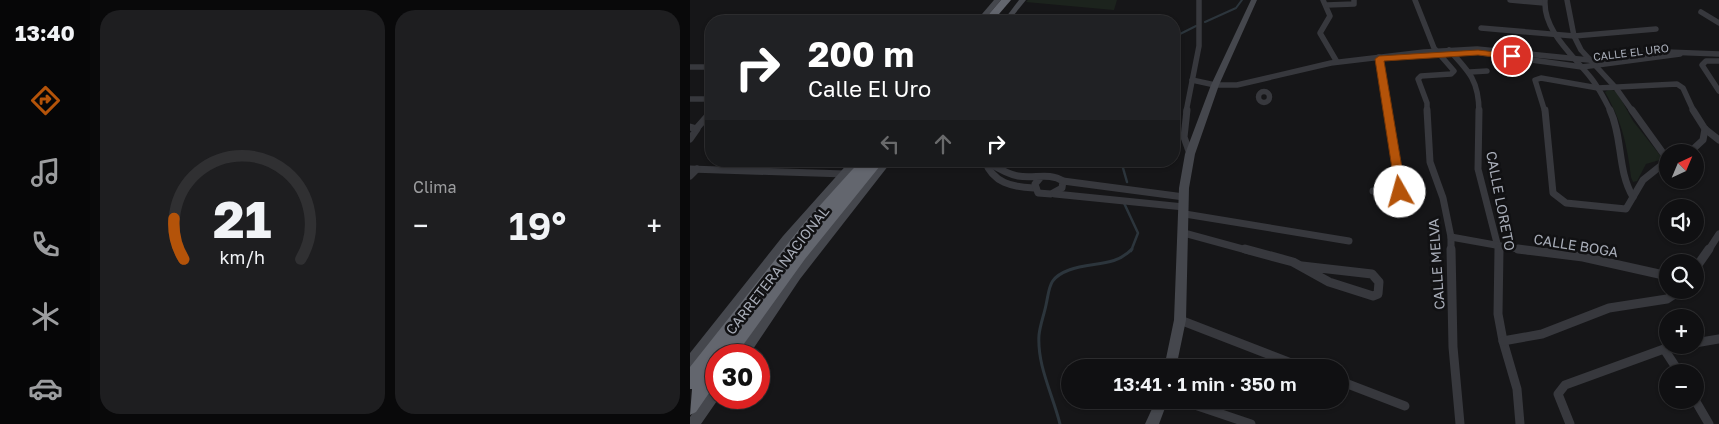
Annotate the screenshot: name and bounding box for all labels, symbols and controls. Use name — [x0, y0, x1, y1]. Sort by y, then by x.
text: 13:40 — [15, 19, 75, 46]
text: 200 m — [808, 33, 914, 75]
icon: right — [725, 35, 790, 100]
pin — [1491, 35, 1533, 77]
street label: CALLE EL URO — [1592, 41, 1670, 63]
icon: arrive — [1498, 42, 1526, 70]
text: Calle El Uro — [808, 75, 931, 102]
icon: directions — [28, 83, 63, 118]
icon: left — [876, 130, 904, 158]
icon: ahead — [929, 130, 957, 158]
icon: right — [982, 130, 1010, 158]
north arrow — [1659, 144, 1704, 189]
map controls — [1659, 144, 1704, 409]
street label: CALLE LORETO — [1483, 150, 1519, 252]
icon: music — [28, 155, 63, 190]
position arrow — [1373, 165, 1425, 217]
text: Clima — [413, 177, 457, 197]
text: 21 — [213, 187, 272, 249]
button: sound — [1659, 199, 1704, 244]
text: 19° — [509, 203, 566, 248]
street label: CARRETERA NACIONAL — [722, 203, 832, 337]
text: − — [413, 209, 428, 242]
text: + — [647, 209, 662, 242]
street label: CALLE MELVA — [1424, 217, 1448, 310]
icon: phone — [28, 227, 63, 262]
street label: CALLE BOGA — [1533, 230, 1620, 260]
text: km/h — [220, 246, 265, 268]
button: search — [1659, 254, 1704, 299]
icon: climate — [28, 299, 63, 334]
button: + — [1659, 309, 1704, 354]
speed limit sign: 30 — [705, 344, 770, 409]
button: − — [1659, 364, 1704, 409]
icon: car — [28, 371, 63, 406]
text: 13:41 · 1 min · 350 m — [1113, 372, 1297, 395]

